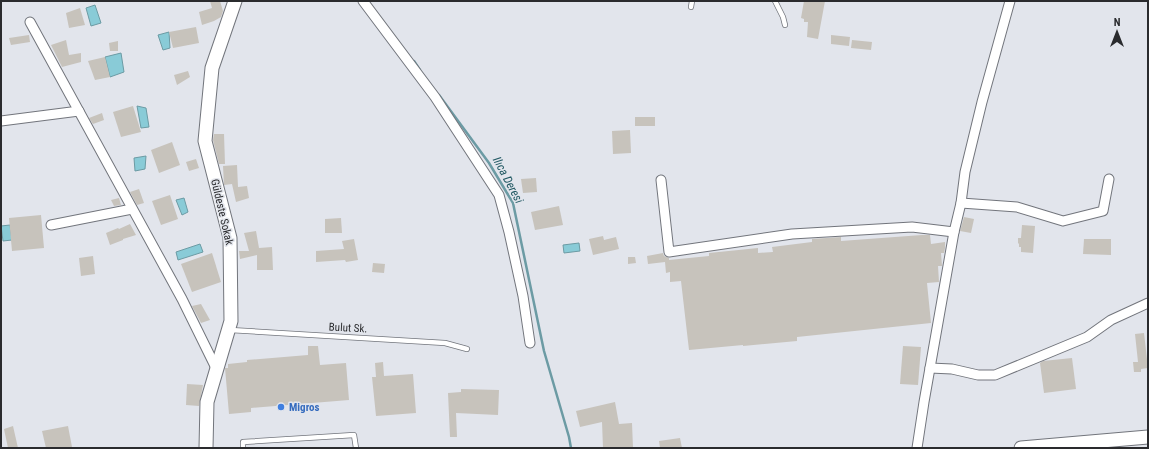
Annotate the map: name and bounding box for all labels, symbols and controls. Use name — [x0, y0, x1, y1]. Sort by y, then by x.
north arrow — [1097, 12, 1137, 52]
text: N — [1114, 16, 1121, 29]
water label: Ilıca Deresi — [490, 154, 526, 206]
street label: Güldeste Sokak — [208, 178, 236, 246]
street label: Bulut Sk. — [328, 321, 368, 336]
place label: Migros — [289, 401, 320, 414]
marker: Migros — [276, 402, 286, 412]

